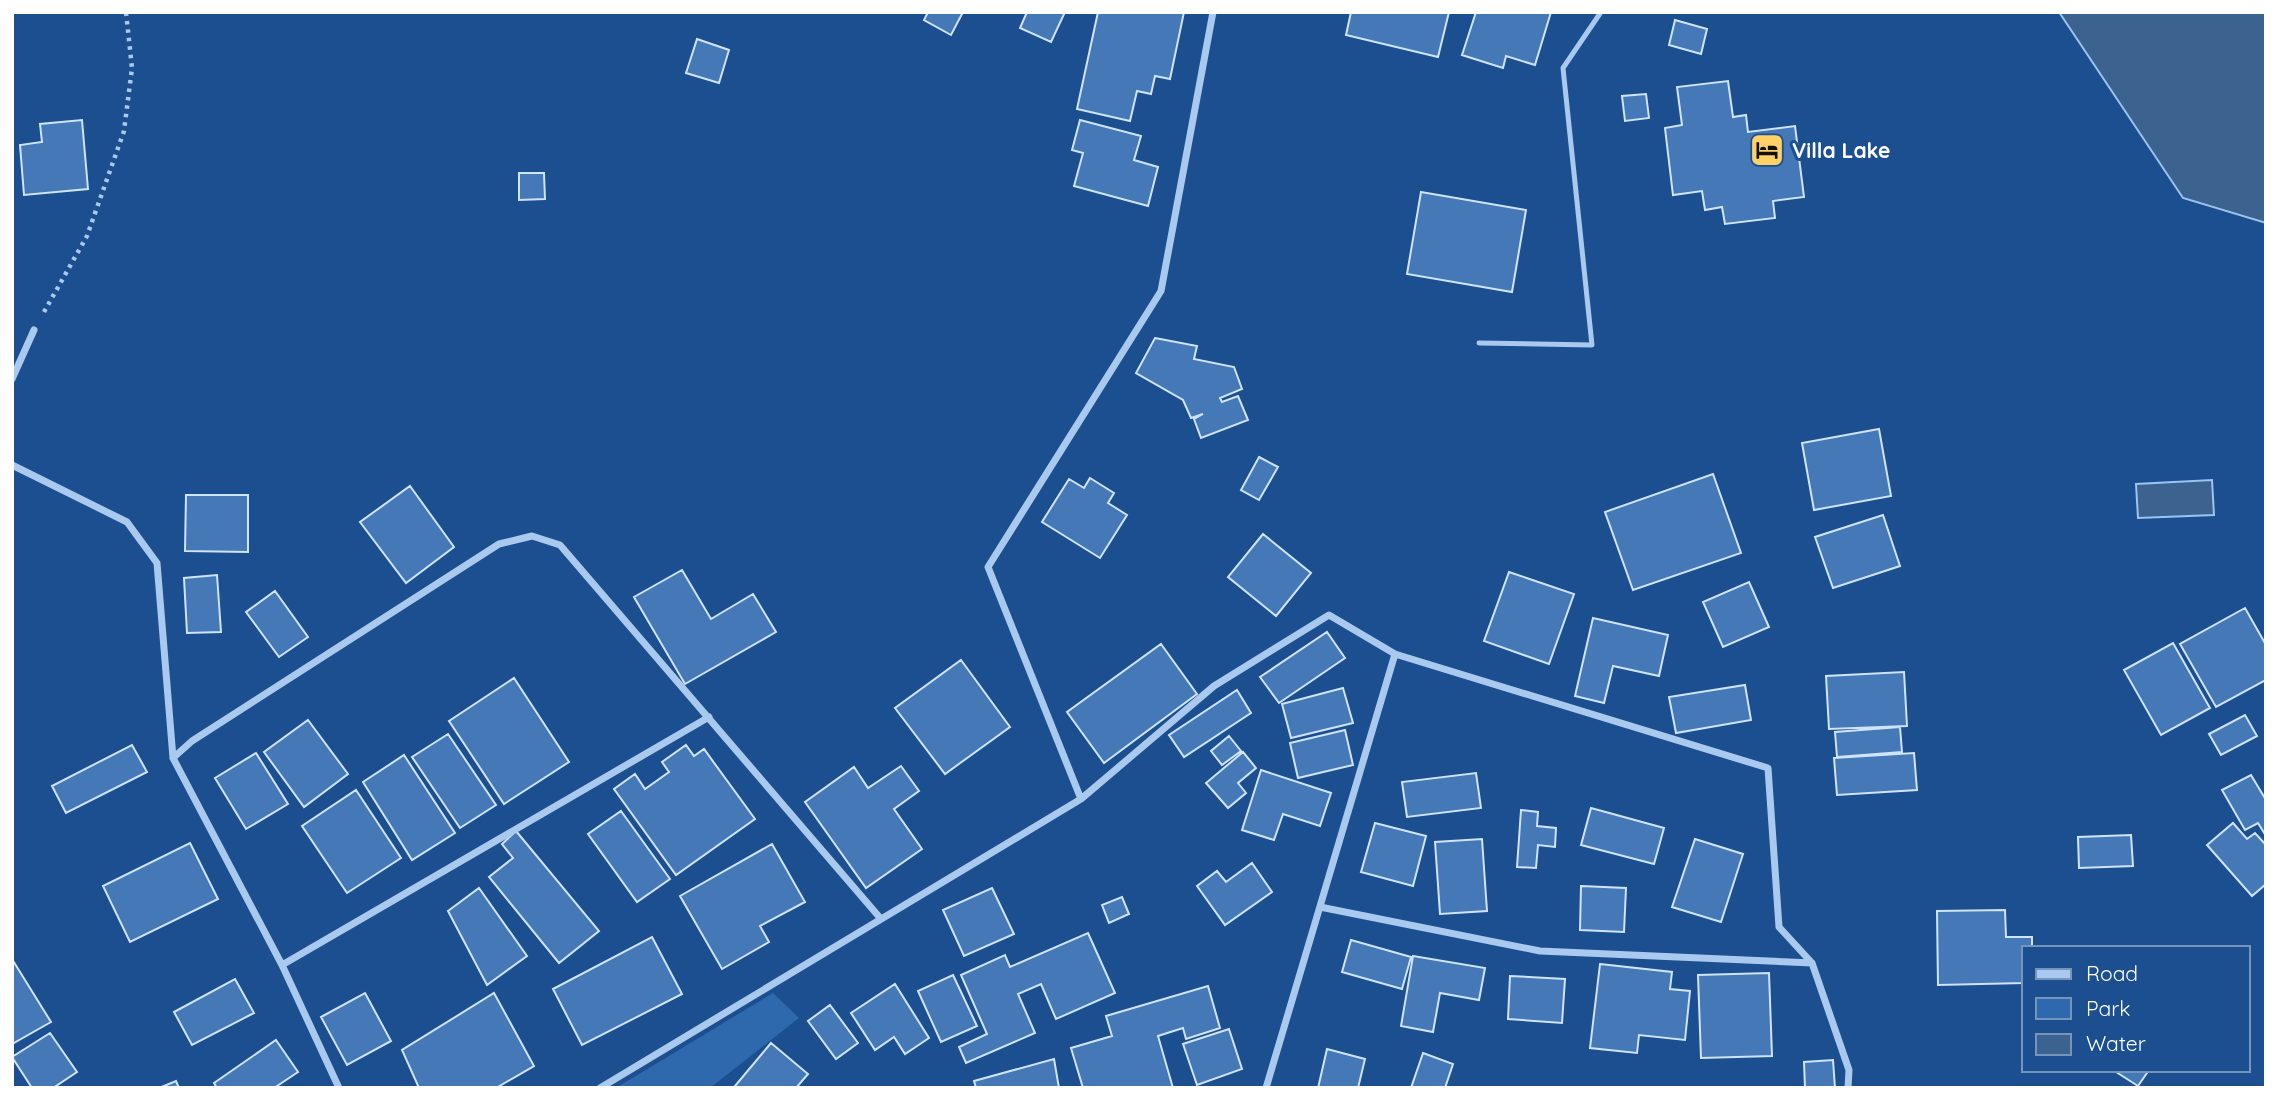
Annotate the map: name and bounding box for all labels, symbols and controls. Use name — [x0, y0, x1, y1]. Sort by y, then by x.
hotel icon: Villa Lake — [1748, 131, 1786, 169]
place label: Villa Lake — [1792, 137, 1890, 163]
legend — [2022, 946, 2250, 1072]
text: Road — [2086, 960, 2138, 986]
text: Park — [2086, 995, 2130, 1021]
text: Water — [2086, 1030, 2146, 1056]

